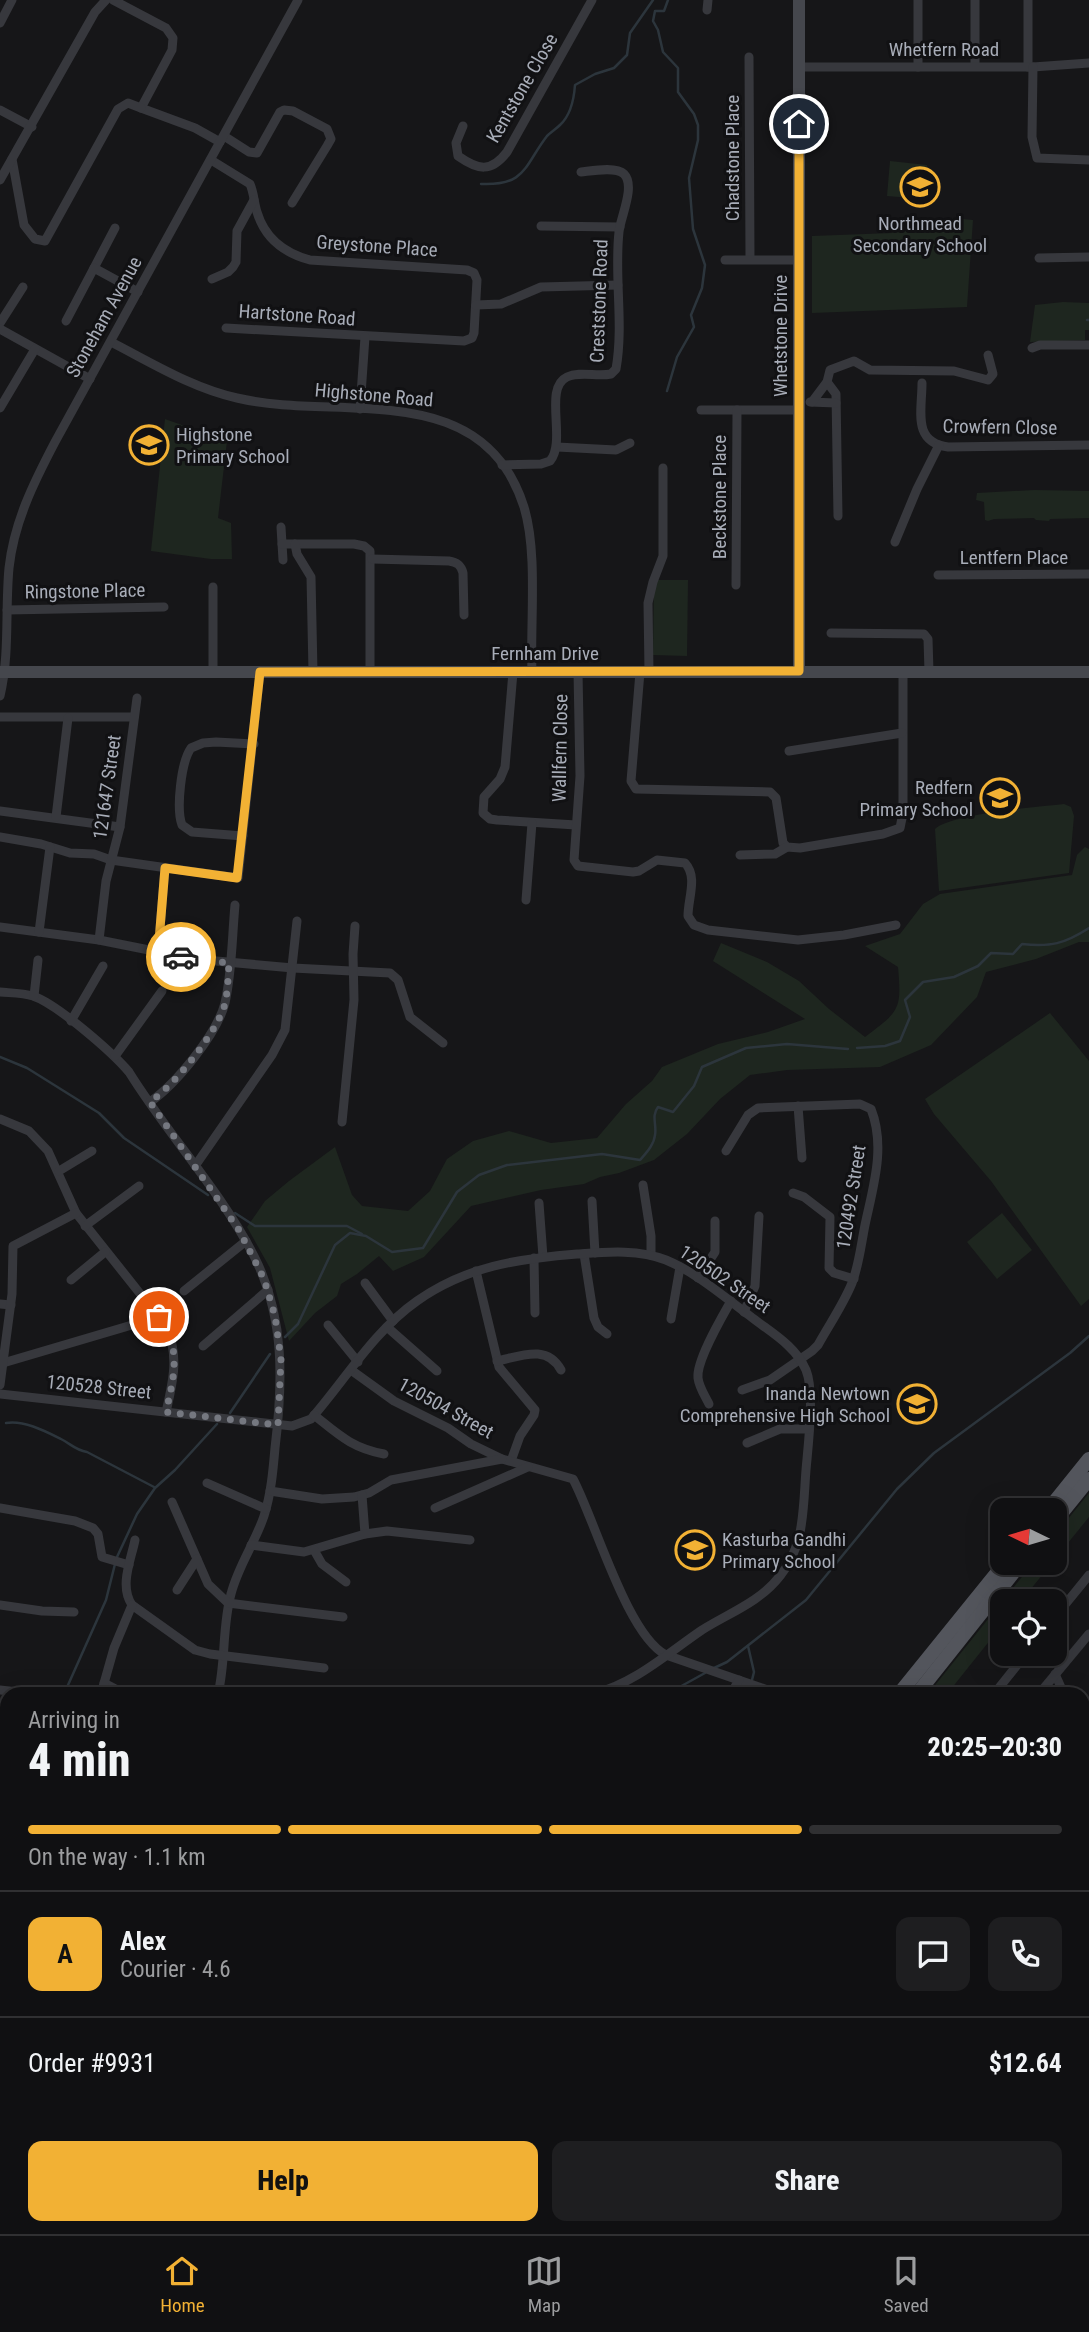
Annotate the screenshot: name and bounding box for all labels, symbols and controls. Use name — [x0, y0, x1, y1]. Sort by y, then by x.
street label: Kentstone Close — [481, 29, 563, 147]
street label: Whetfern Road — [889, 38, 999, 61]
pin — [769, 94, 829, 154]
street label: Chadstone Place — [721, 95, 744, 221]
icon: home — [780, 105, 818, 143]
school or university icon: Northmead Secondary School — [899, 166, 941, 208]
place label: Northmead Secondary School — [853, 212, 987, 257]
street label: Greystone Place — [316, 230, 438, 262]
street label: Creststone Road — [585, 239, 613, 363]
street label: Stoneham Avenue — [61, 252, 147, 381]
street label: Whetstone Drive — [769, 275, 792, 397]
street label: Hartstone Road — [238, 299, 356, 331]
street label: Highstone Road — [314, 378, 434, 412]
street label: Crowfern Close — [943, 415, 1058, 439]
place label: Highstone Primary School — [176, 423, 290, 468]
school or university icon: Highstone Primary School — [128, 424, 170, 466]
street label: Beckstone Place — [708, 435, 731, 559]
street label: Lentfern Place — [960, 546, 1068, 569]
street label: Ringstone Place — [24, 578, 146, 604]
street label: Fernham Drive — [491, 642, 599, 665]
street label: Wallfern Close — [548, 694, 572, 802]
street label: 121647 Street — [88, 733, 126, 841]
place label: Redfern Primary School — [859, 776, 973, 821]
school or university icon: Redfern Primary School — [979, 777, 1021, 819]
courier — [146, 922, 216, 992]
icon: car — [162, 938, 200, 976]
street label: 120492 Street — [831, 1143, 871, 1251]
street label: 120502 Street — [675, 1240, 775, 1318]
pin — [129, 1287, 189, 1347]
icon: bag — [140, 1298, 178, 1336]
street label: 120528 Street — [46, 1370, 152, 1404]
street label: 120504 Street — [394, 1372, 498, 1444]
place label: Inanda Newtown Comprehensive High School — [680, 1382, 890, 1427]
school or university icon: Inanda Newtown Comprehensive High School — [896, 1383, 938, 1425]
north arrow — [990, 1498, 1068, 1575]
map controls — [990, 1498, 1067, 1666]
place label: Kasturba Gandhi Primary School — [722, 1528, 846, 1573]
school or university icon: Kasturba Gandhi Primary School — [674, 1529, 716, 1571]
button: locate — [990, 1589, 1067, 1666]
text: Arriving in — [28, 1707, 120, 1734]
text: 20:25–20:30 — [928, 1732, 1062, 1762]
text: 4 min — [28, 1733, 131, 1787]
text: On the way · 1.1 km — [28, 1844, 206, 1871]
button: chat — [896, 1917, 970, 1991]
button: phone — [988, 1917, 1062, 1991]
text: Alex — [120, 1926, 166, 1956]
text: A — [57, 1939, 73, 1969]
text: Courier · 4.6 — [120, 1956, 231, 1983]
text: Order #9931 — [28, 2048, 156, 2078]
text: $12.64 — [989, 2048, 1062, 2078]
button: Help — [28, 2141, 538, 2221]
button: Share — [552, 2141, 1062, 2221]
tab: Home — [160, 2252, 205, 2317]
tab: Map — [525, 2252, 563, 2317]
tab: Saved — [884, 2252, 929, 2317]

